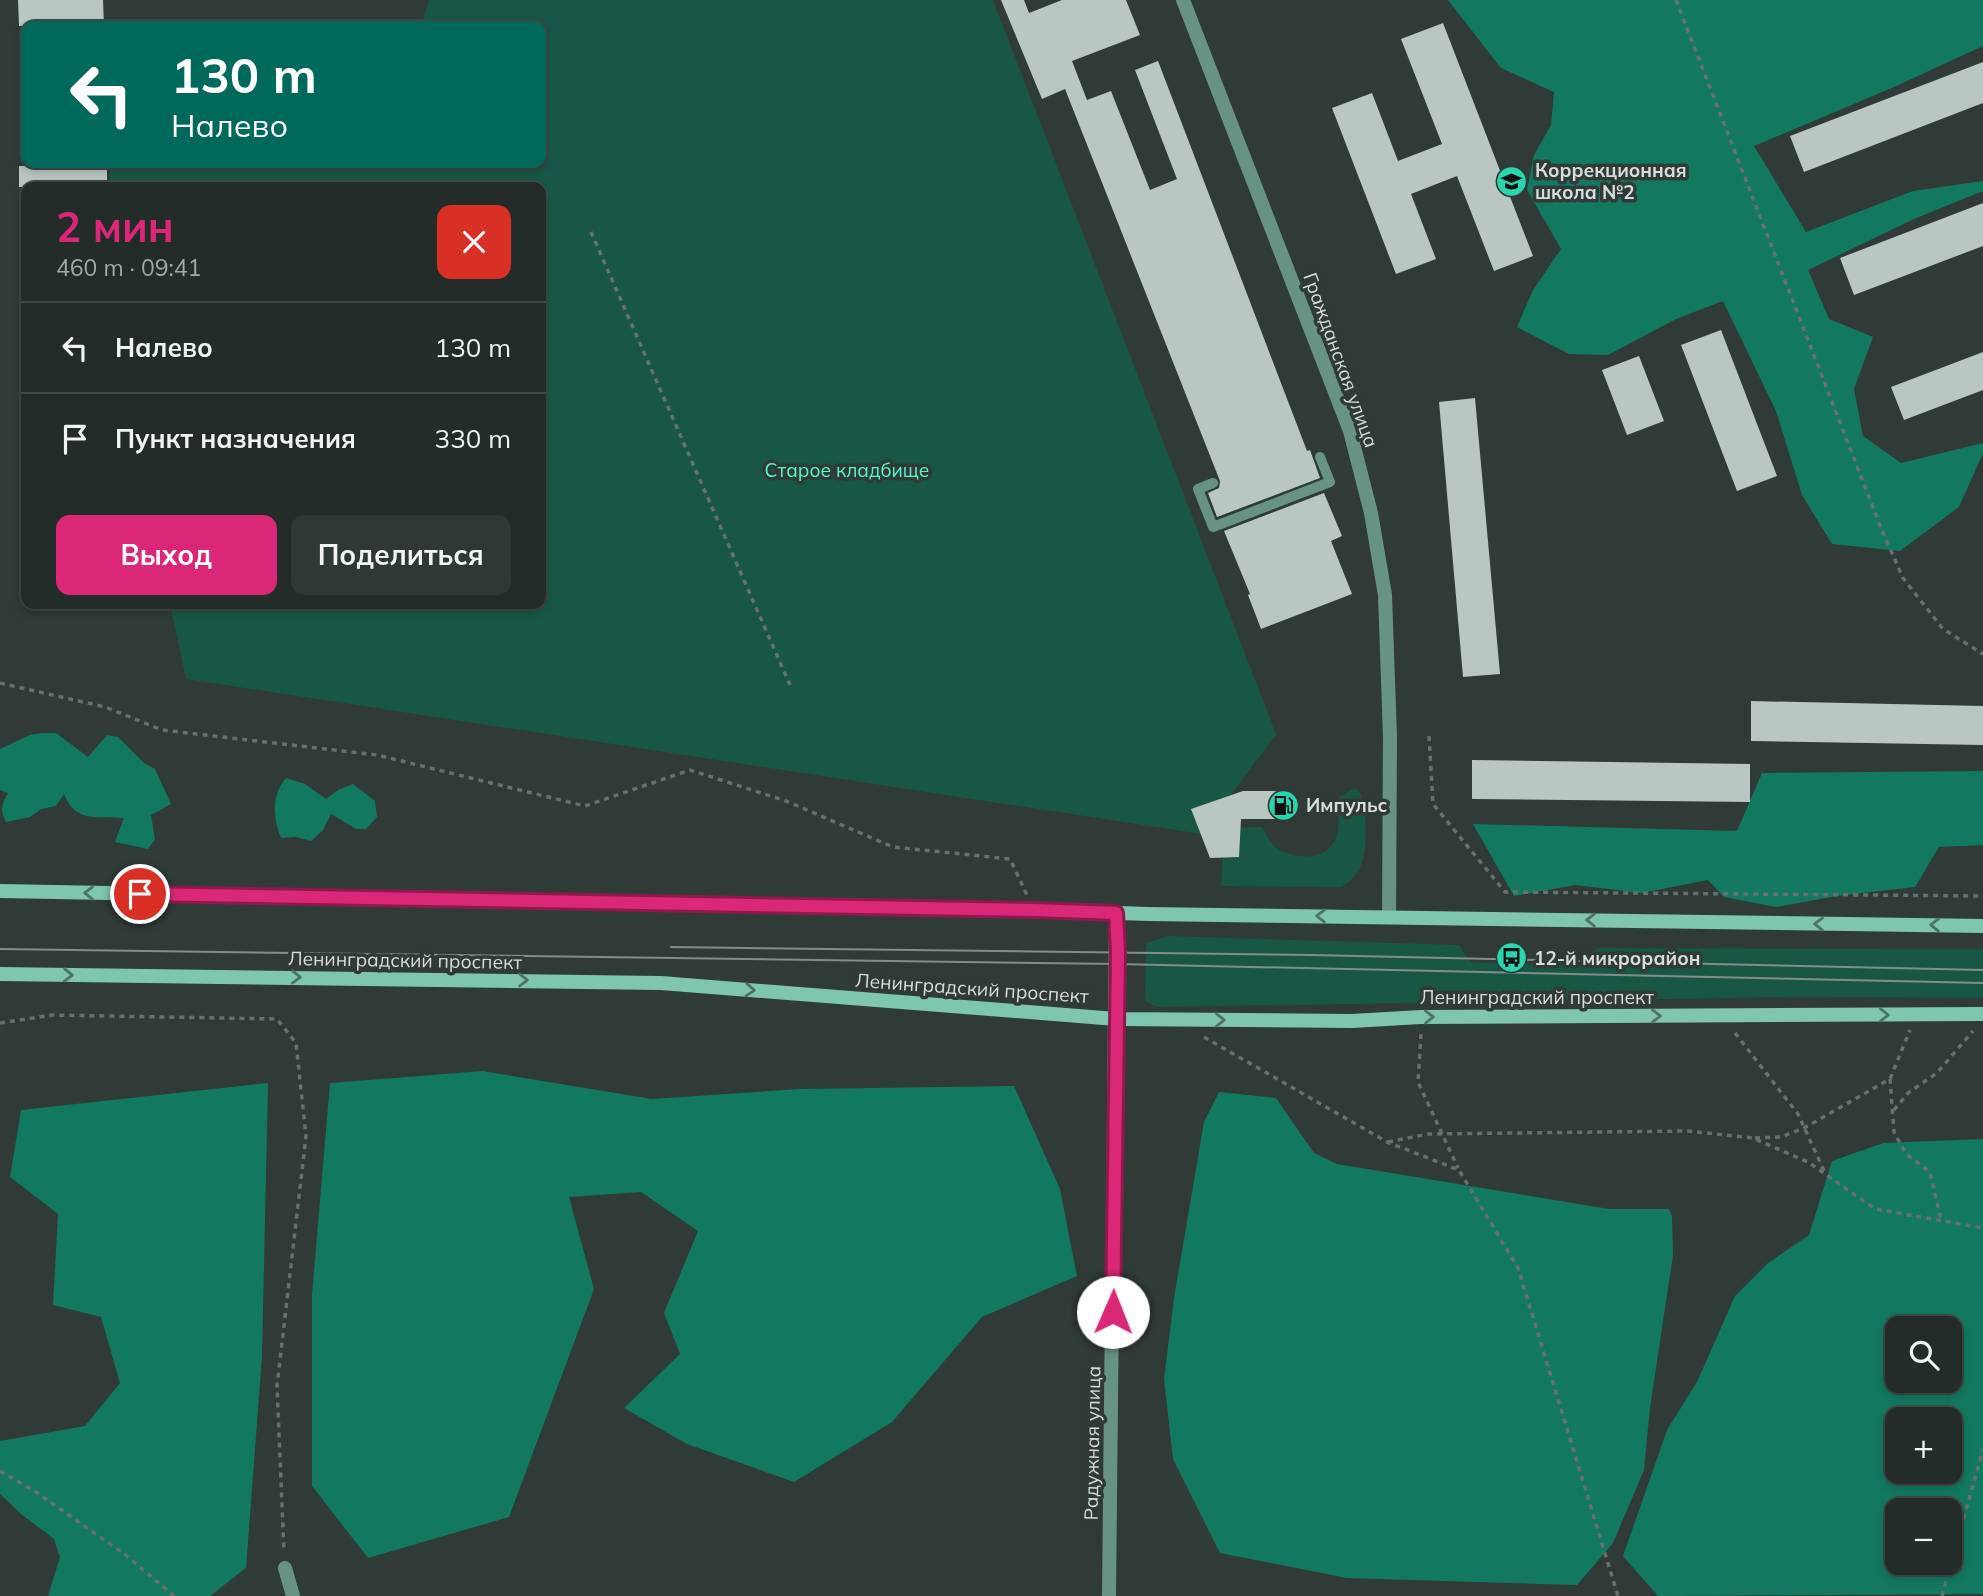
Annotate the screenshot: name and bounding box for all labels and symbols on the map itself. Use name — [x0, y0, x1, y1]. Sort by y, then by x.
place label: Коррекционная школа №2 — [1535, 158, 1687, 204]
school or university icon: Коррекционная школа №2 — [1495, 164, 1529, 198]
street label: Гражданская улица — [1298, 269, 1384, 451]
park label: Старое кладбище — [765, 458, 929, 482]
fuel station icon: Импульс — [1266, 788, 1300, 822]
place label: Импульс — [1306, 793, 1388, 817]
pin — [110, 864, 170, 924]
one-way arrow — [83, 885, 94, 901]
one-way arrow — [1315, 909, 1326, 924]
one-way arrow — [1585, 912, 1596, 928]
one-way arrow — [1813, 916, 1824, 931]
one-way arrow — [1929, 917, 1940, 933]
bus stop icon: 12-й микрорайон — [1494, 941, 1528, 975]
street label: Ленинградский проспект — [288, 946, 522, 974]
place label: 12-й микрорайон — [1534, 946, 1700, 970]
one-way arrow — [63, 967, 74, 982]
street label: Ленинградский проспект — [855, 968, 1090, 1008]
one-way arrow — [291, 969, 301, 985]
one-way arrow — [518, 973, 529, 988]
one-way arrow — [745, 982, 756, 997]
street label: Ленинградский проспект — [1420, 985, 1654, 1009]
one-way arrow — [1879, 1007, 1889, 1023]
one-way arrow — [1651, 1008, 1662, 1024]
one-way arrow — [1424, 1009, 1434, 1025]
one-way arrow — [1215, 1012, 1226, 1028]
position arrow — [1076, 1275, 1150, 1349]
street label: Радужная улица — [1079, 1365, 1105, 1521]

